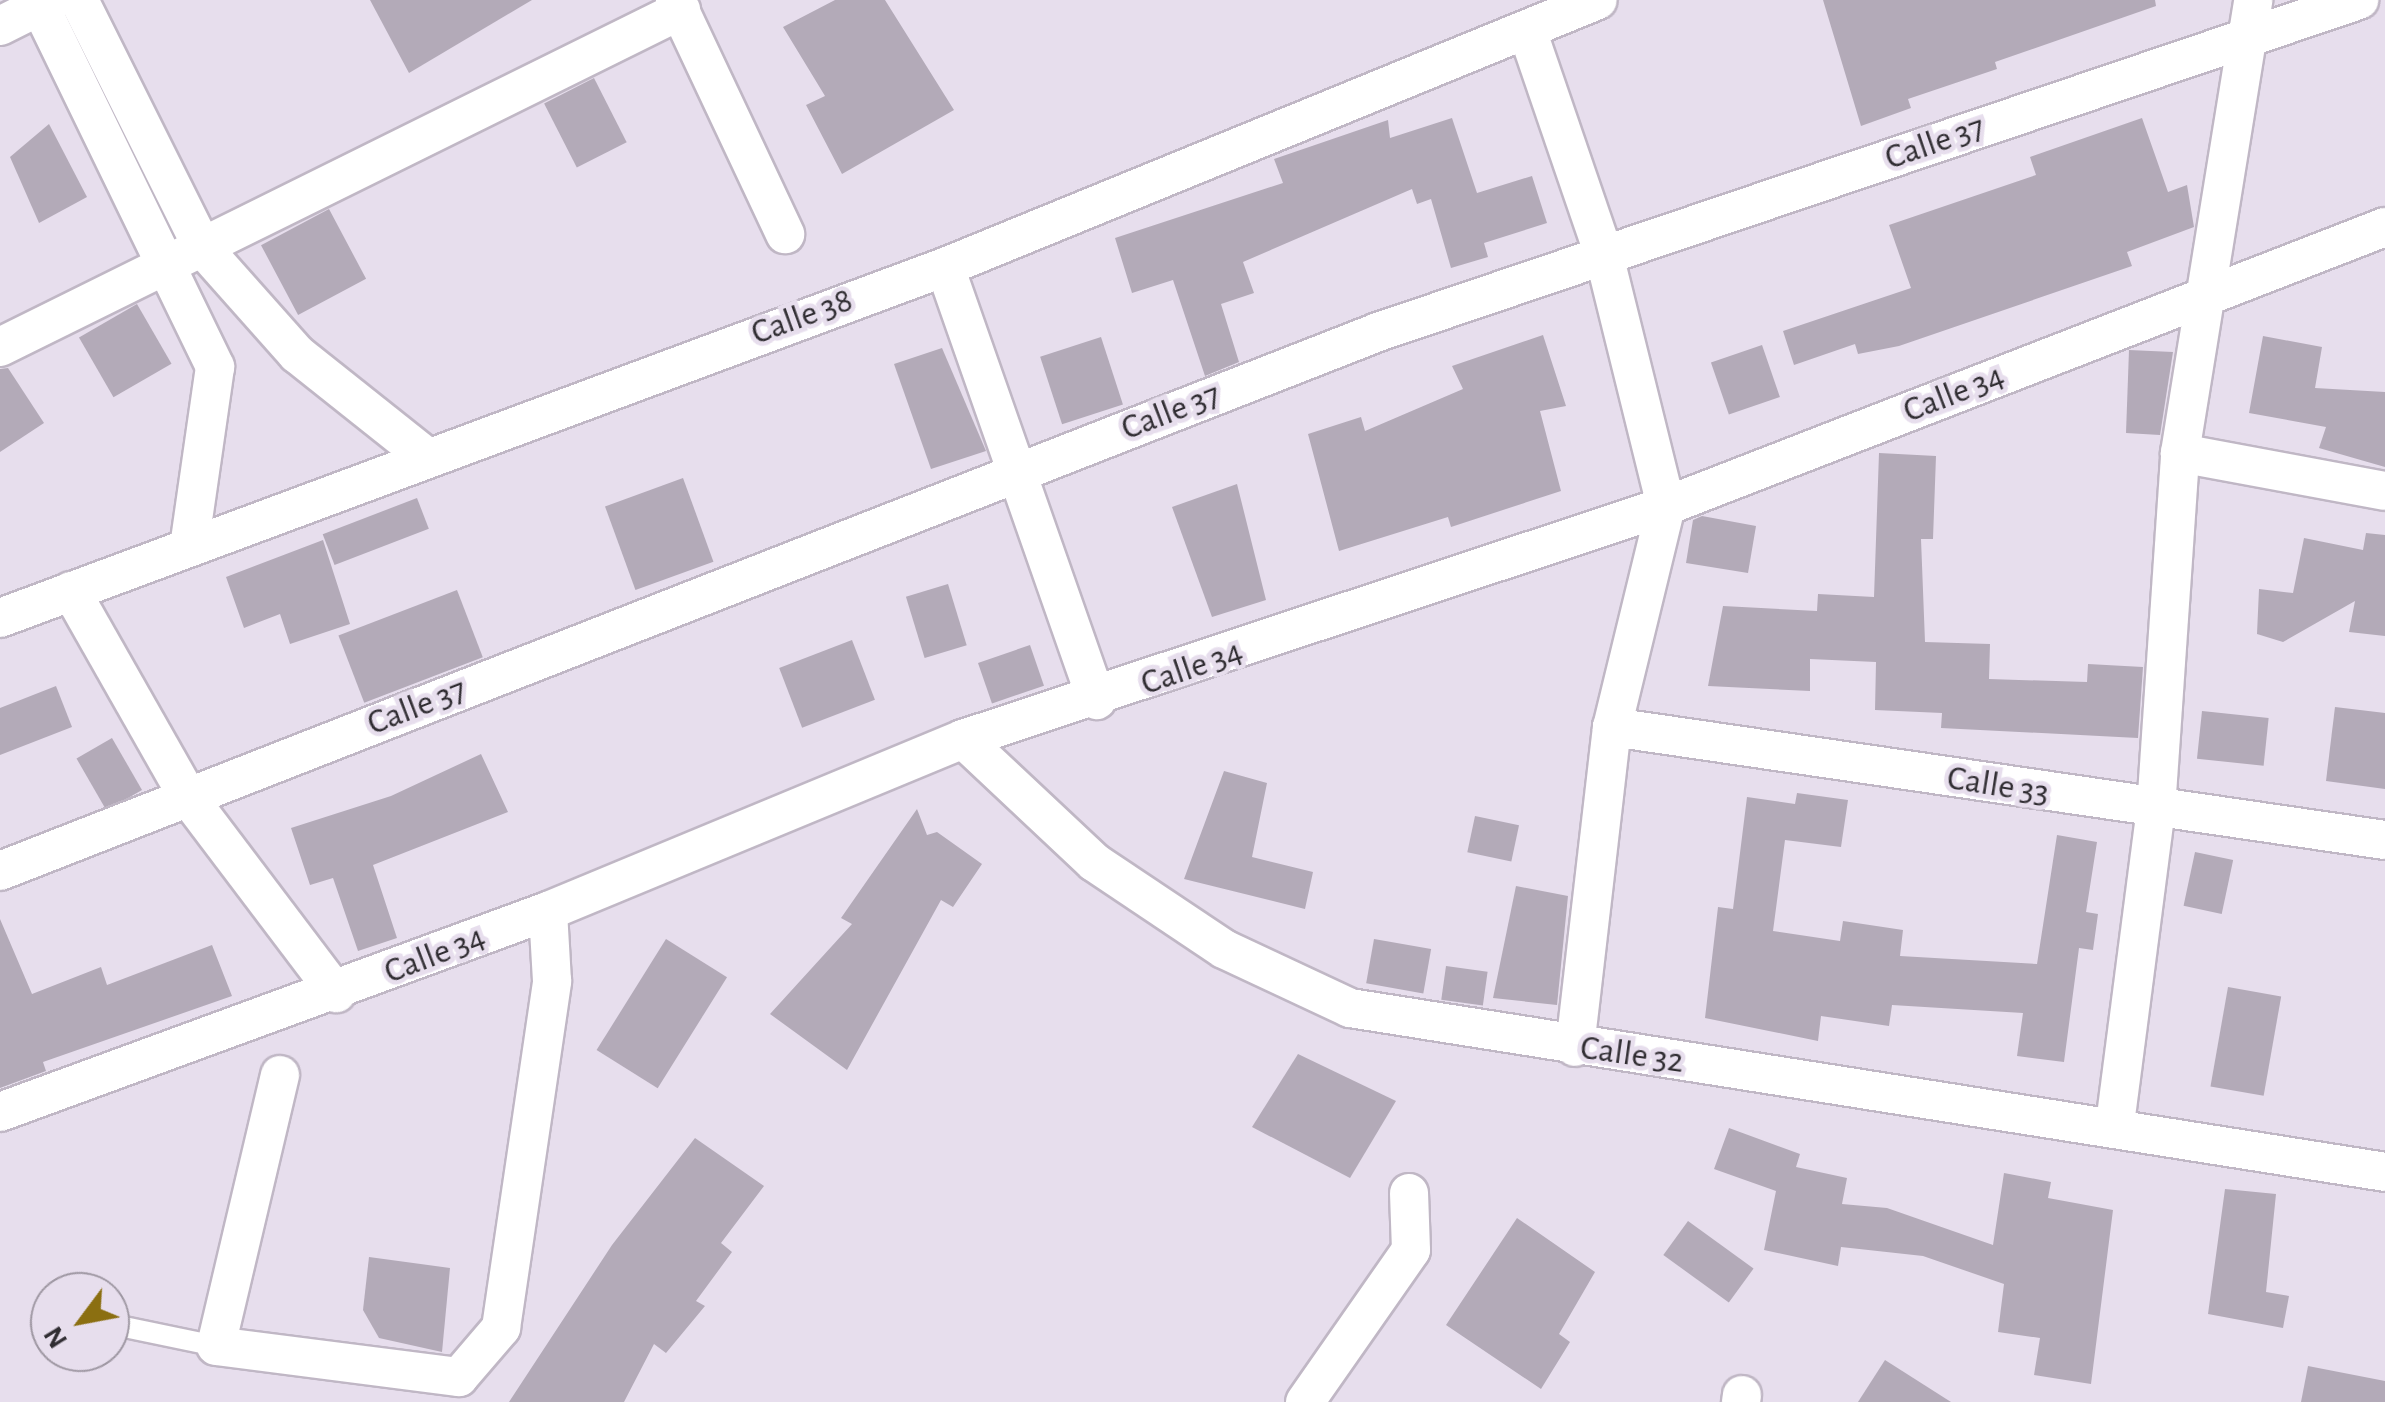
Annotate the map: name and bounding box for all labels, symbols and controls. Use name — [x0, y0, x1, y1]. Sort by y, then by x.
street label: Calle 37 — [1880, 106, 1990, 180]
street label: Calle 38 — [746, 279, 858, 355]
street label: Calle 34 — [1898, 356, 2010, 432]
street label: Calle 37 — [1116, 374, 1226, 450]
street label: Calle 34 — [1136, 631, 1248, 705]
street label: Calle 37 — [362, 669, 472, 745]
street label: Calle 33 — [1944, 757, 2052, 815]
street label: Calle 34 — [379, 917, 491, 993]
street label: Calle 32 — [1578, 1027, 1686, 1083]
north arrow — [30, 1272, 130, 1372]
text: N — [39, 1321, 73, 1353]

